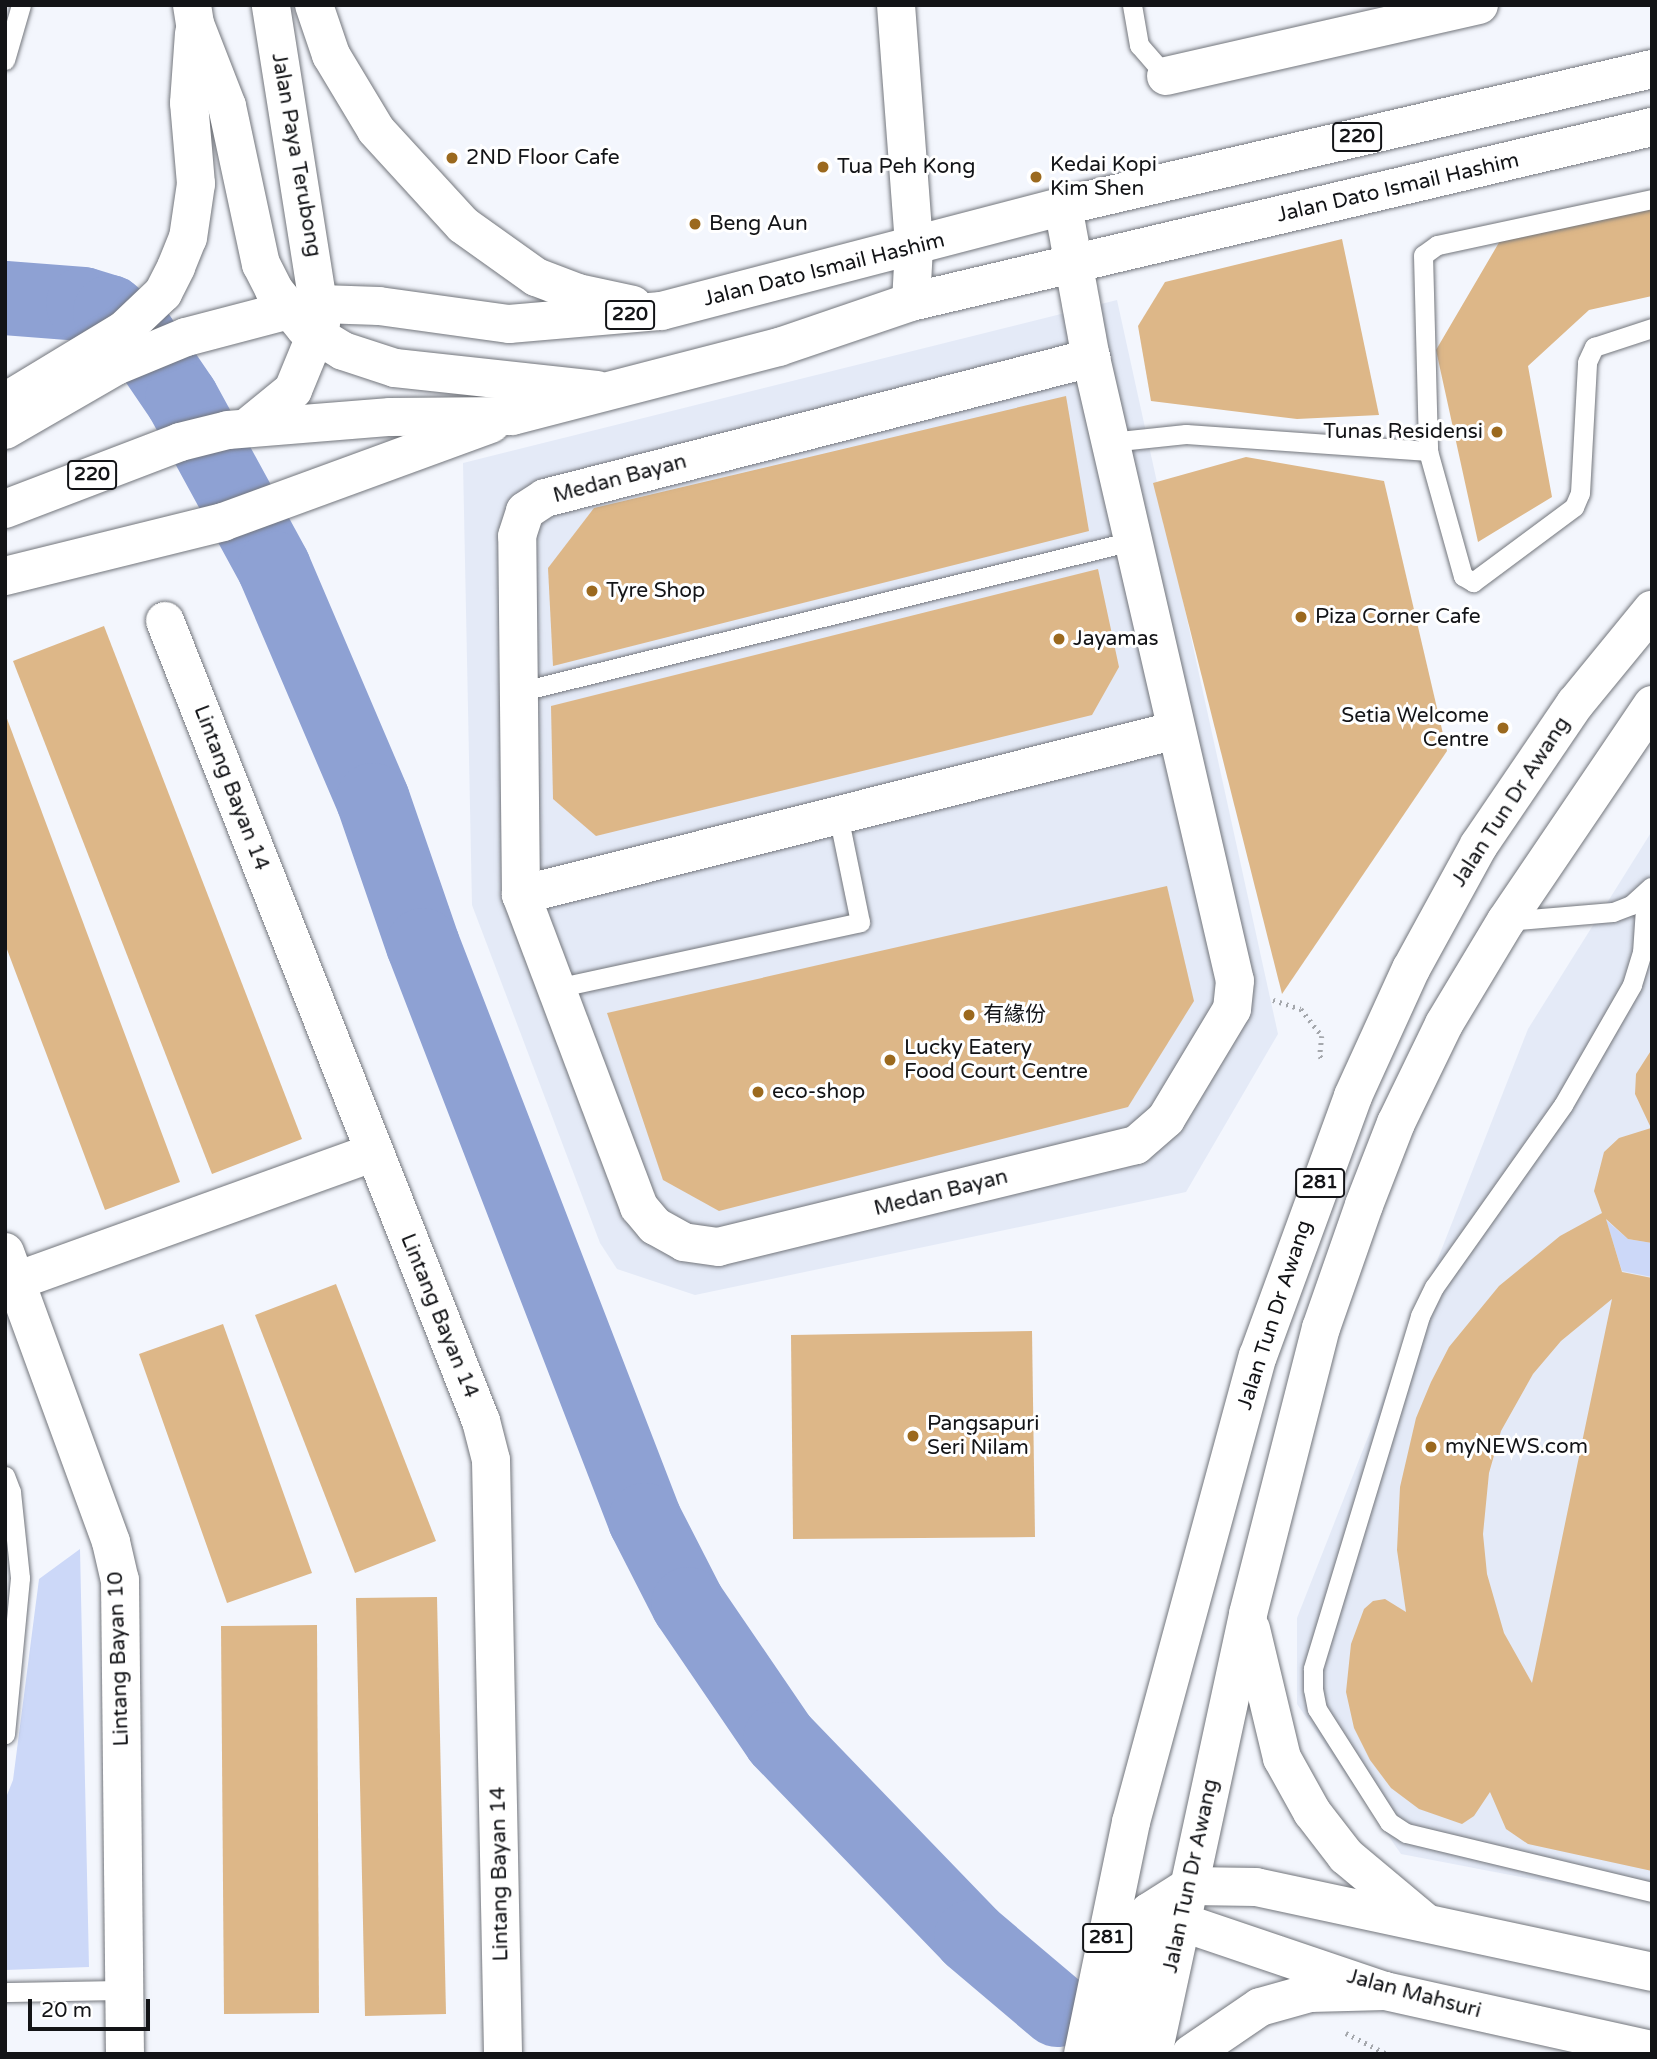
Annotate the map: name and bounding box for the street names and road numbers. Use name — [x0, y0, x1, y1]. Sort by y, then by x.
street label: Jalan Paya Terubong — [266, 51, 326, 259]
road number: 220 — [1331, 122, 1383, 153]
street label: Jalan Dato Ismail Hashim — [1274, 148, 1522, 228]
street label: Jalan Dato Ismail Hashim — [701, 228, 947, 312]
road number: 220 — [604, 300, 656, 330]
street label: Medan Bayan — [551, 449, 689, 509]
road number: 220 — [66, 460, 118, 490]
street label: Lintang Bayan 14 — [188, 702, 274, 874]
street label: Jalan Tun Dr Awang — [1447, 712, 1575, 892]
street label: Medan Bayan — [871, 1164, 1011, 1222]
road number: 281 — [1294, 1168, 1346, 1198]
street label: Jalan Tun Dr Awang — [1232, 1217, 1318, 1413]
street label: Lintang Bayan 14 — [395, 1230, 483, 1402]
street label: Lintang Bayan 10 — [103, 1571, 135, 1747]
street label: Jalan Tun Dr Awang — [1158, 1777, 1224, 1975]
street label: Lintang Bayan 14 — [486, 1786, 514, 1962]
road number: 281 — [1081, 1922, 1133, 1954]
street label: Jalan Mahsuri — [1344, 1964, 1484, 2024]

